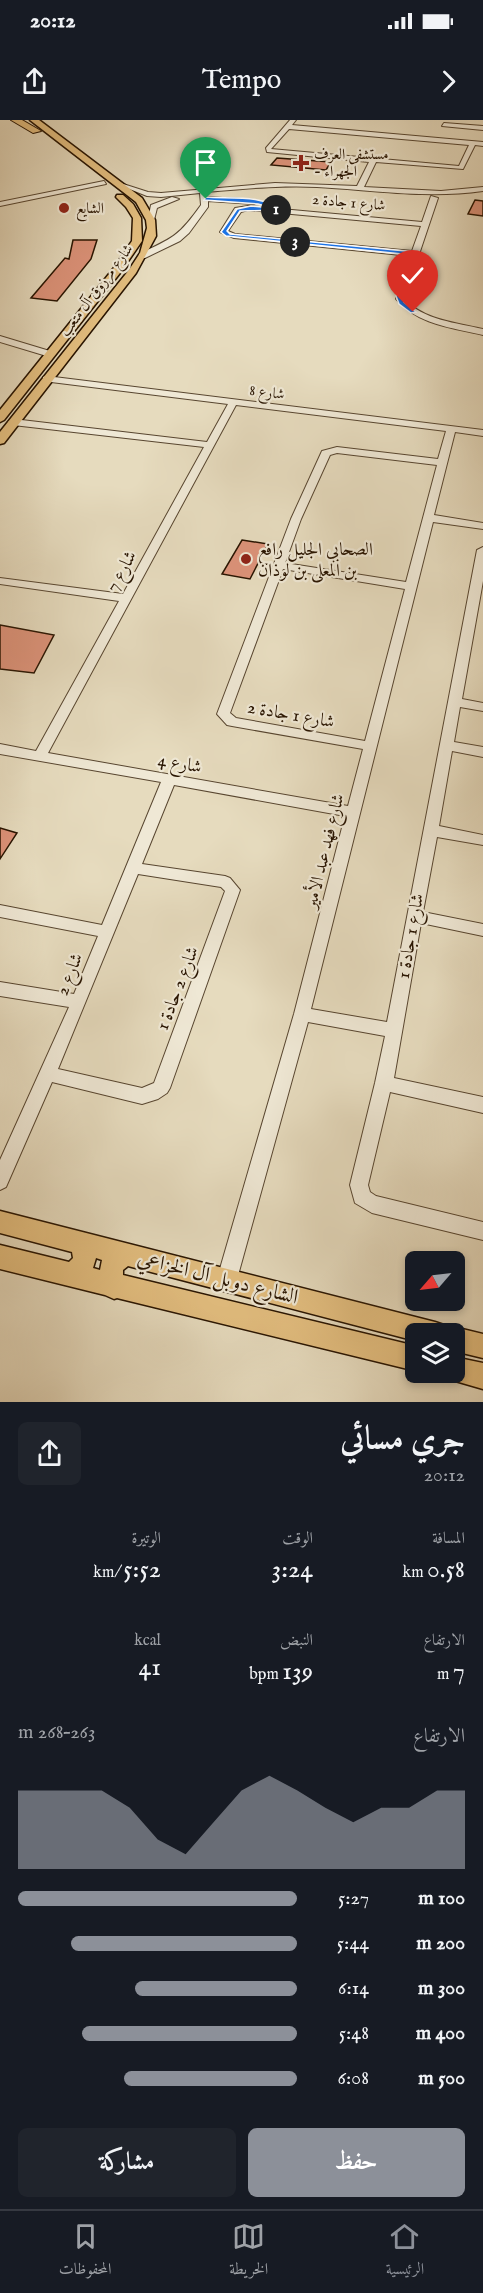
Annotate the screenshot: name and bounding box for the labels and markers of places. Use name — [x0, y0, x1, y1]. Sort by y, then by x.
pin — [180, 137, 231, 199]
place label: مستشفى العرف - الجهراء — [314, 145, 389, 181]
marker: مستشفى العرف - الجهراء — [292, 154, 310, 172]
pin: 1 — [261, 195, 291, 225]
place label: الشايع — [76, 199, 104, 222]
marker: الشايع — [57, 201, 71, 215]
pin: 3 — [280, 227, 310, 257]
pin — [387, 250, 438, 312]
place label: الصحابي الجليل رافع بن المعلى بن لوذان — [258, 539, 373, 583]
marker: الصحابي الجليل رافع بن المعلى بن لوذان — [239, 552, 253, 566]

